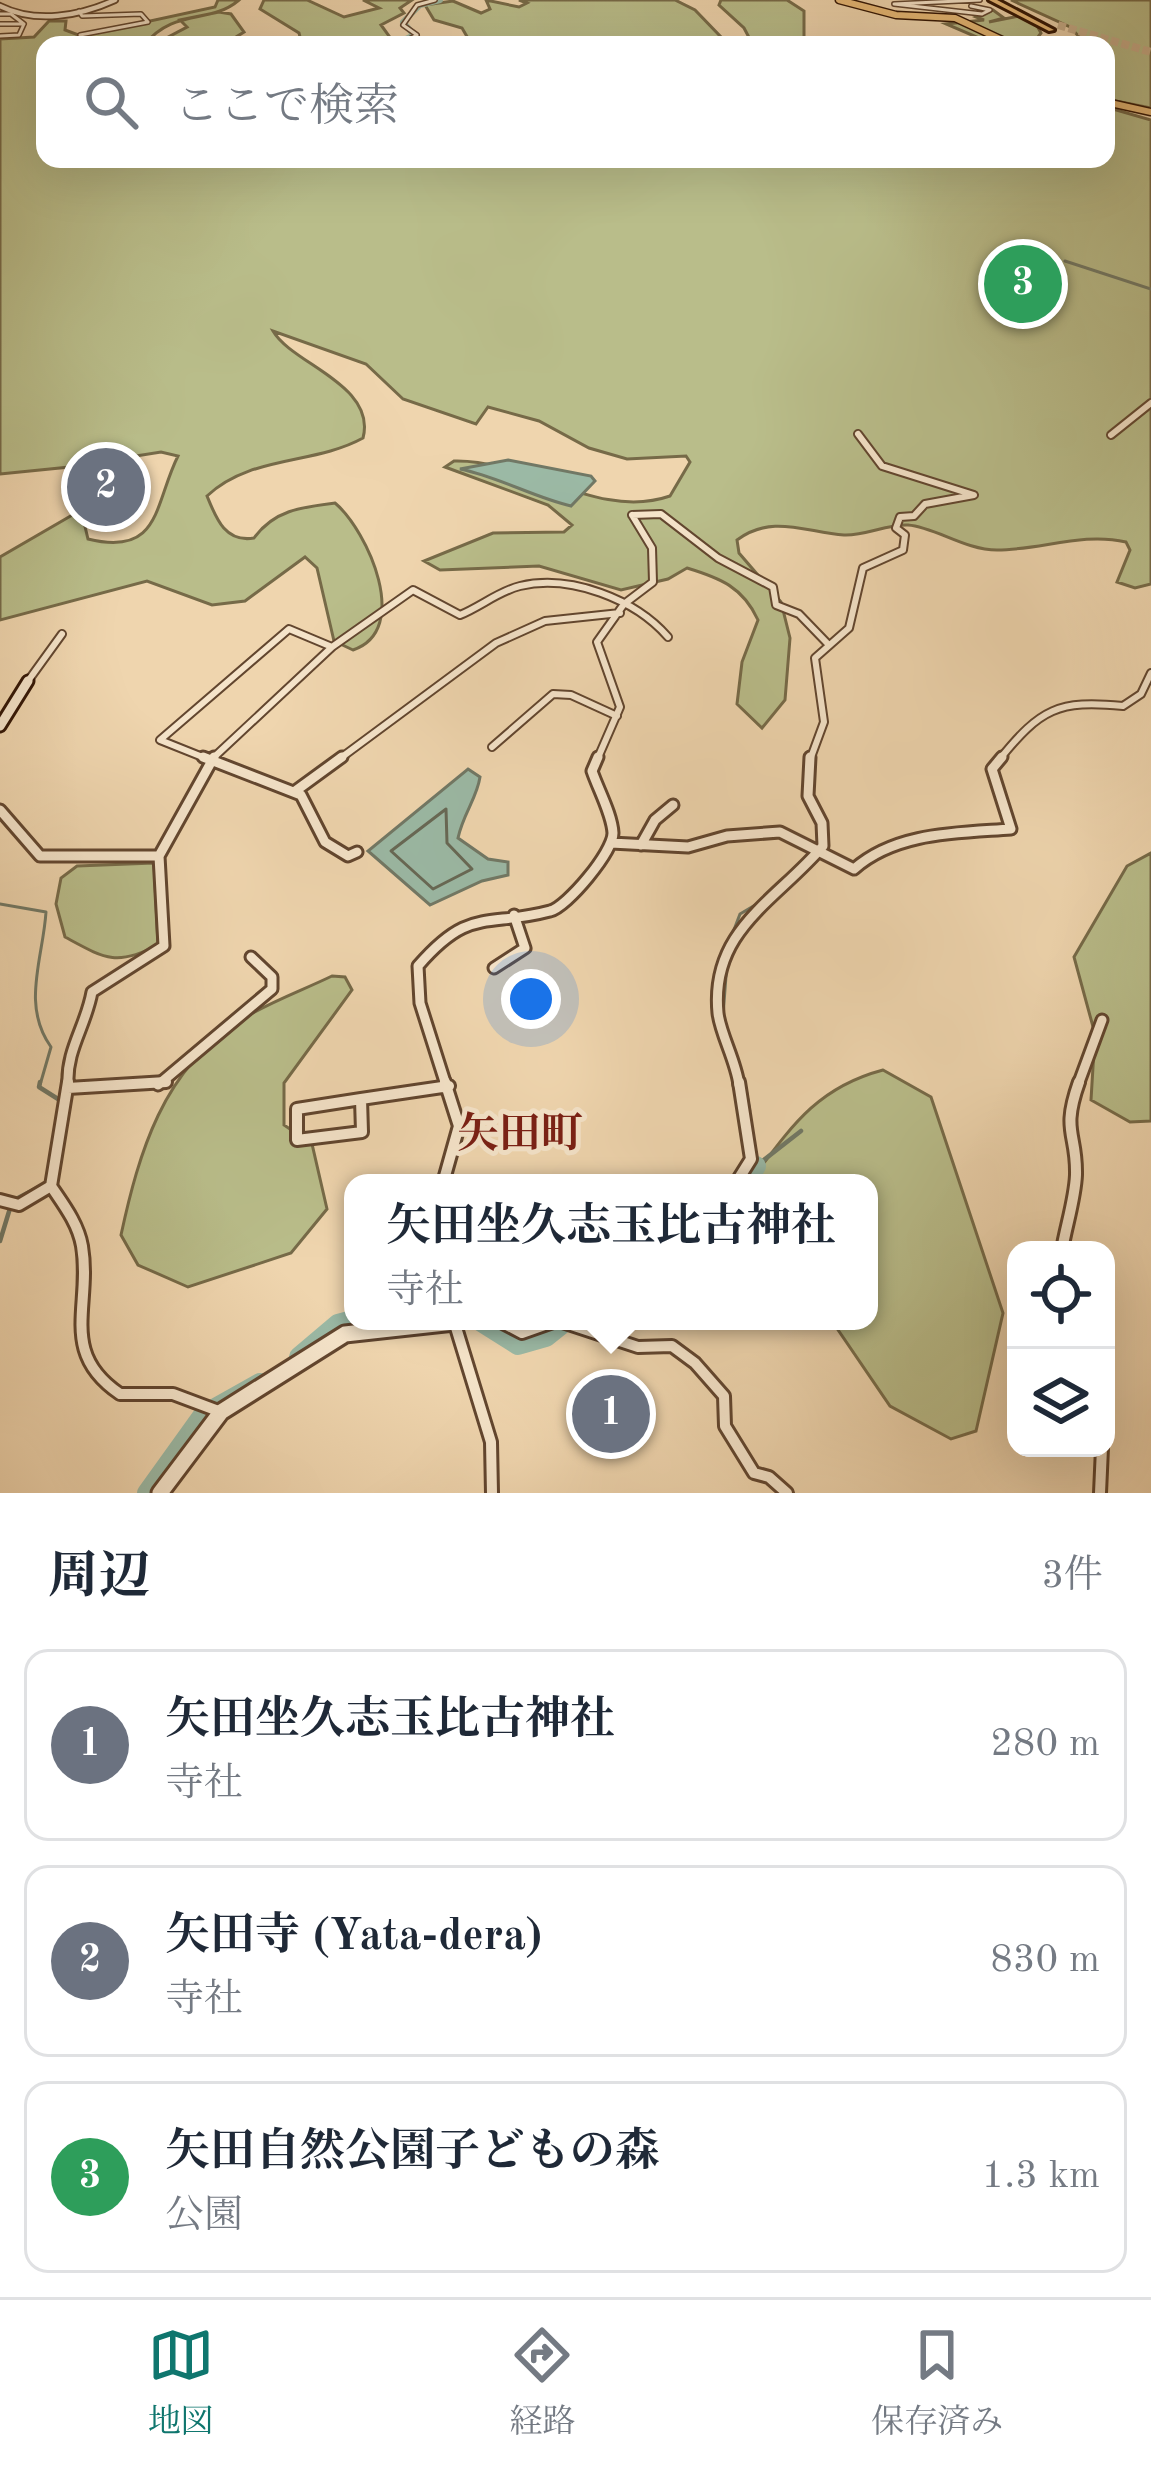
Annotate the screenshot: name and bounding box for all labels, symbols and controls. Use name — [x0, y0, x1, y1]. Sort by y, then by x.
search box — [36, 36, 1115, 168]
icon: search — [78, 69, 144, 135]
text: ここで検索 — [174, 86, 399, 131]
pin: 3 — [984, 239, 1062, 329]
pin: 2 — [67, 442, 145, 532]
your location — [501, 969, 561, 1029]
district label: 矢田町 — [457, 1111, 583, 1157]
popup — [344, 1174, 878, 1330]
text: 矢田坐久志玉比古神社 — [386, 1206, 836, 1251]
map controls — [1007, 1241, 1115, 1457]
button: locate — [1007, 1241, 1115, 1349]
text: 寺社 — [386, 1272, 464, 1311]
button: layers — [1007, 1349, 1115, 1457]
pin: 1 — [572, 1369, 650, 1459]
text: 周辺 — [48, 1553, 150, 1604]
text: 3件 — [1041, 1557, 1103, 1596]
text: 矢田坐久志玉比古神社 — [165, 1699, 615, 1744]
text: 1 — [79, 1725, 101, 1764]
text: 280 m — [990, 1725, 1100, 1764]
text: 寺社 — [165, 1765, 243, 1804]
text: 矢田寺 (Yata-dera) — [165, 1915, 543, 1960]
text: 2 — [79, 1941, 101, 1980]
text: 830 m — [990, 1941, 1100, 1980]
text: 寺社 — [165, 1981, 243, 2020]
text: 矢田自然公園子どもの森 — [165, 2131, 660, 2176]
text: 3 — [79, 2157, 101, 2196]
text: 1.3 km — [982, 2157, 1100, 2196]
text: 公園 — [165, 2197, 243, 2236]
tab: 地図 — [148, 2322, 214, 2444]
tab: 経路 — [509, 2322, 575, 2444]
tab: 保存済み — [871, 2322, 1003, 2444]

